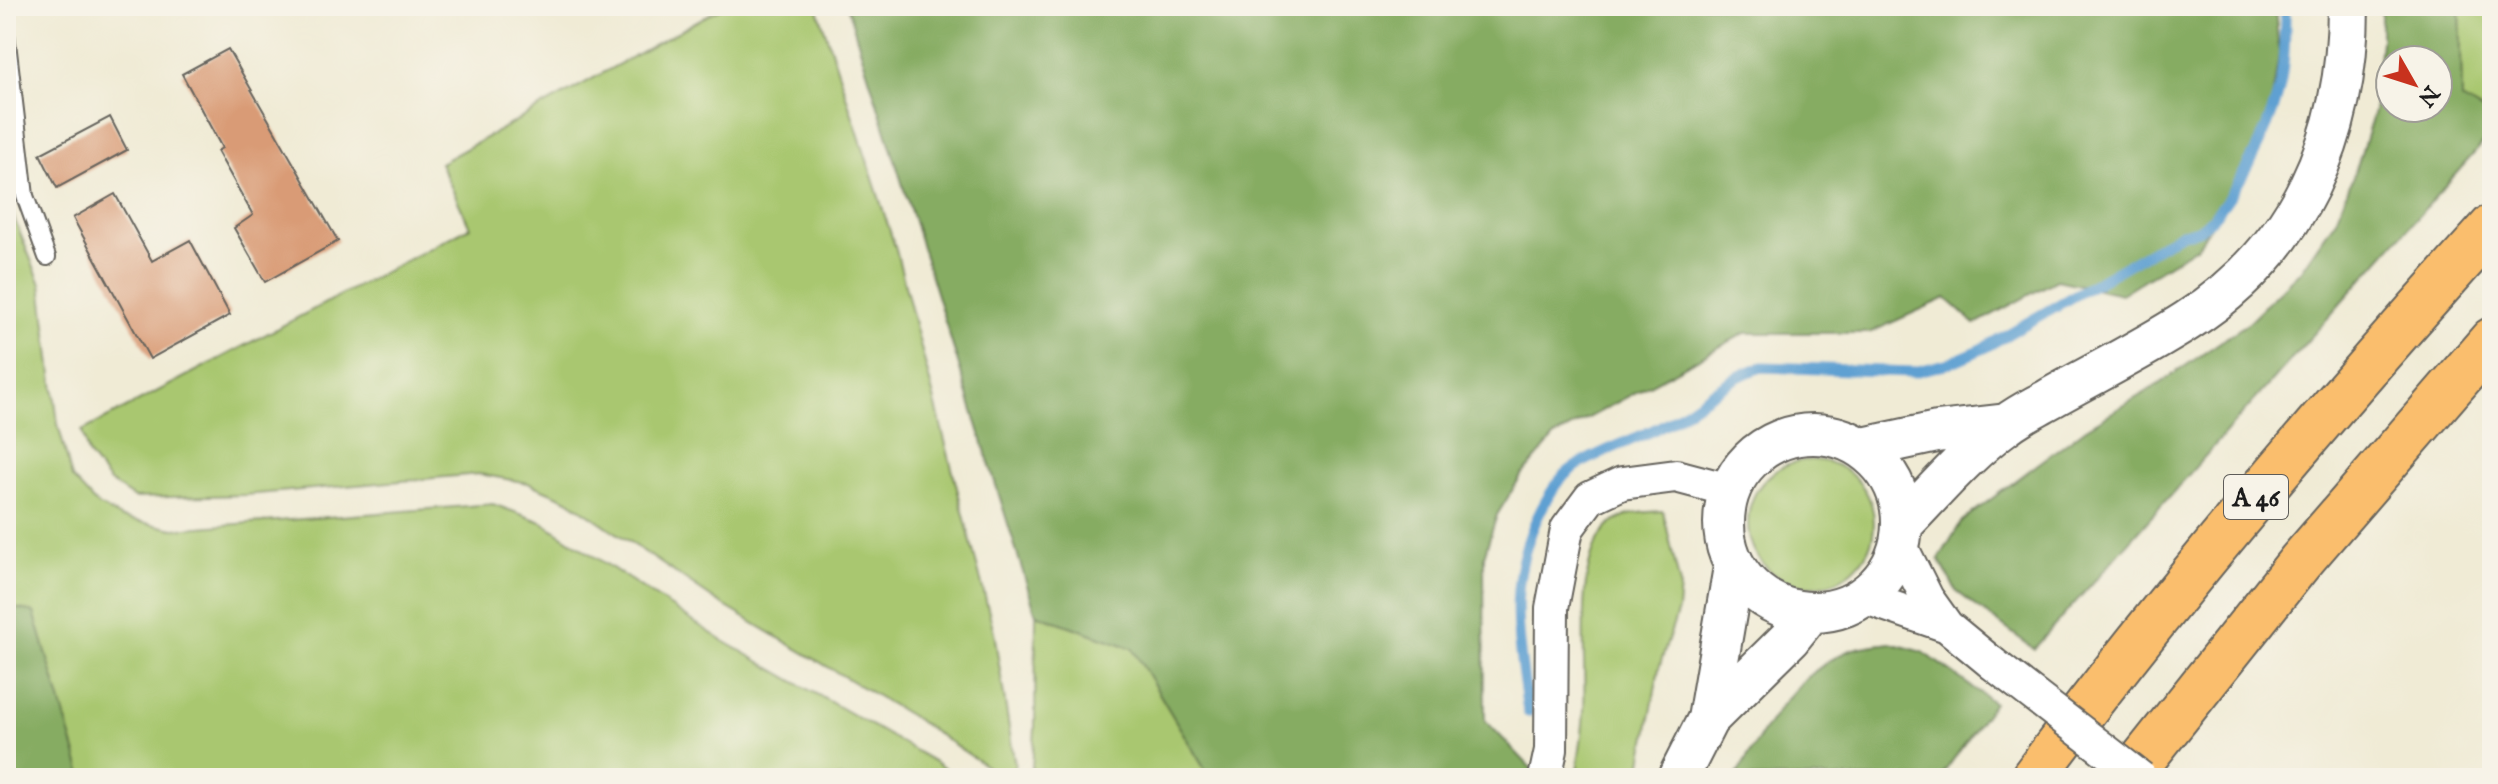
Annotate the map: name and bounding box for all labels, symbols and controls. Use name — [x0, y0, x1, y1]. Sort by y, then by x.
north arrow — [2374, 44, 2454, 124]
text: N — [2411, 78, 2445, 112]
road number: A 46 — [2224, 475, 2288, 519]

